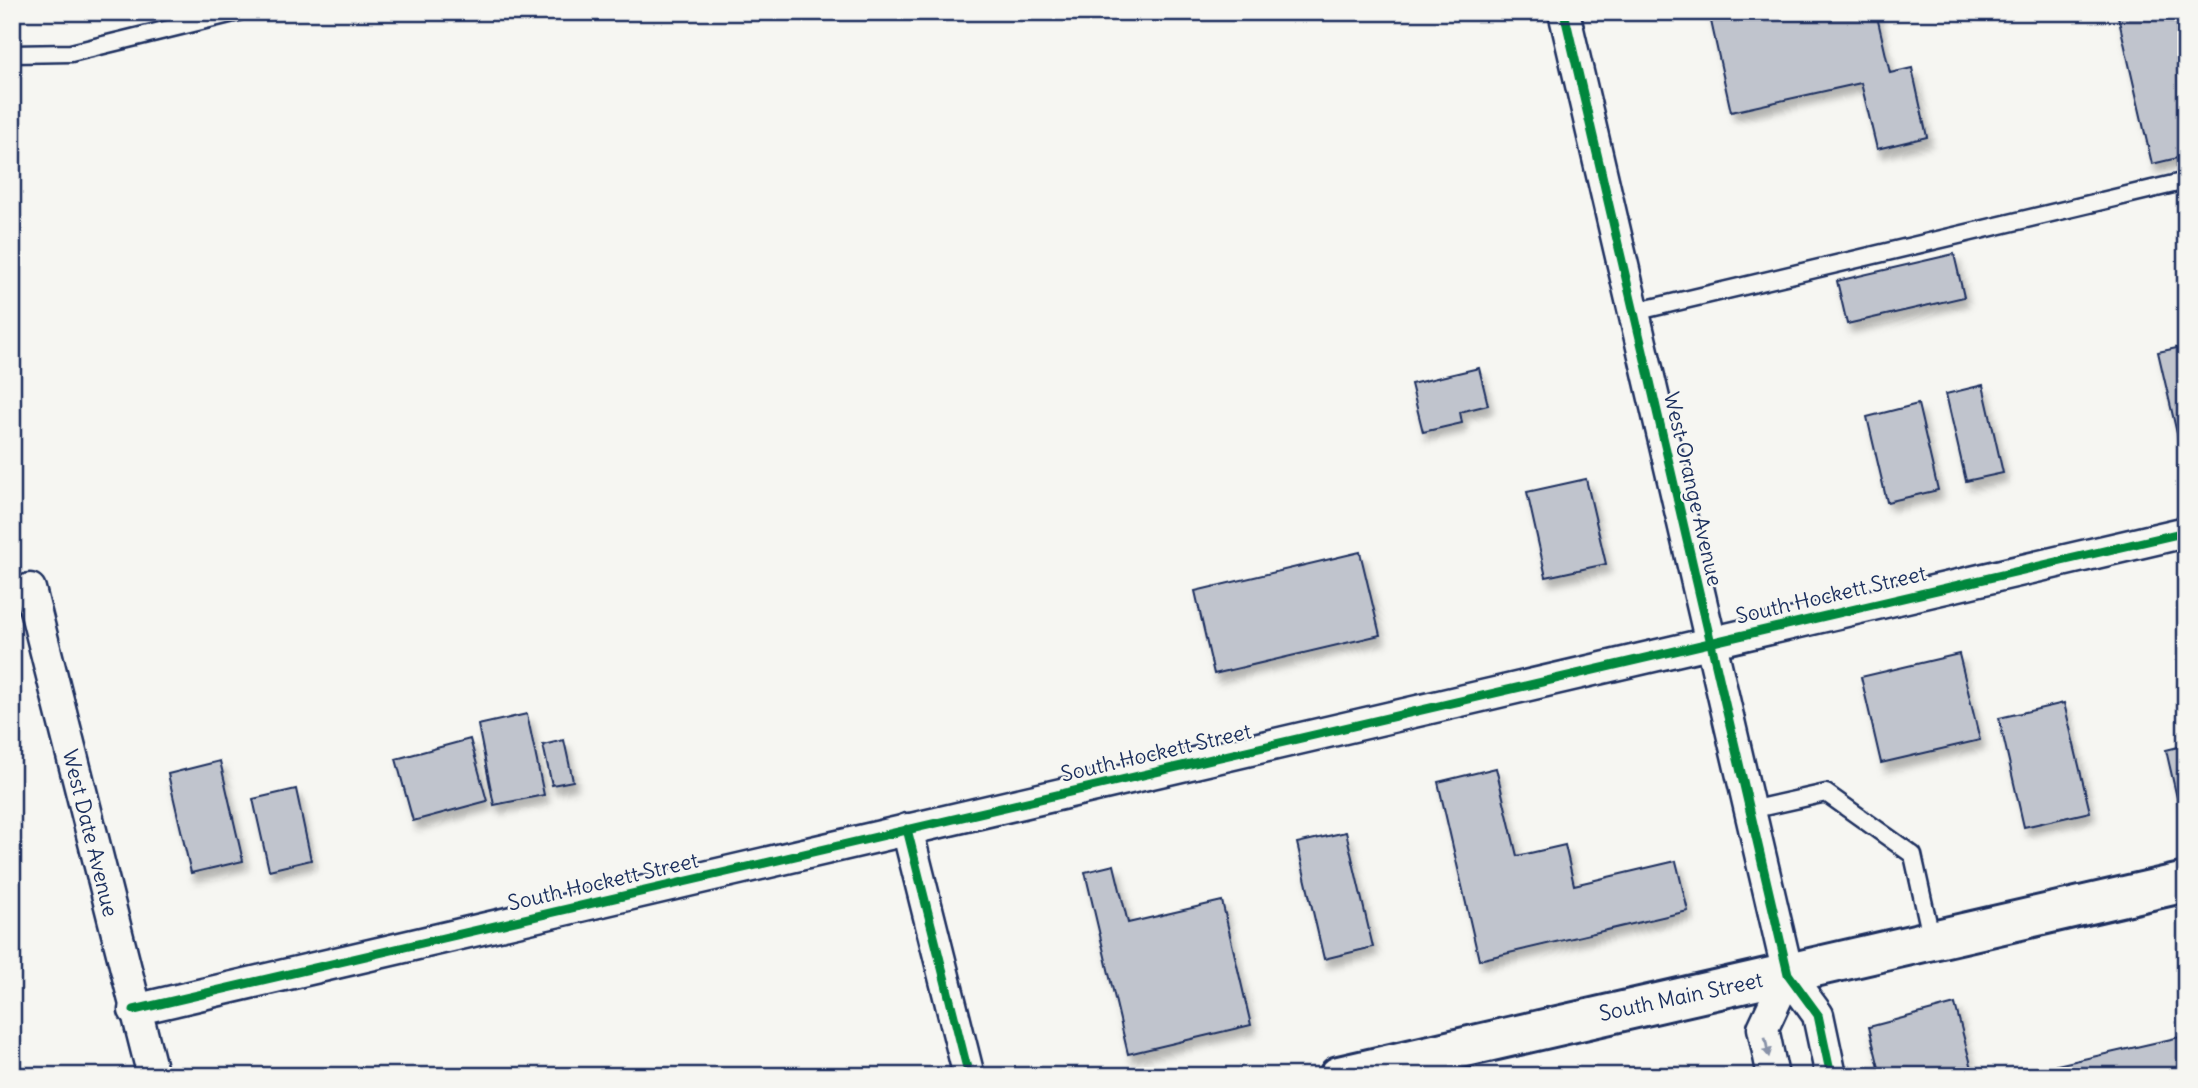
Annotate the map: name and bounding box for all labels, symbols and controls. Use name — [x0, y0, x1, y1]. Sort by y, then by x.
street label: West Orange Avenue — [1658, 389, 1729, 589]
street label: South Hockett Street — [1733, 559, 1929, 630]
street label: South Hockett Street — [1058, 717, 1254, 788]
street label: West Date Avenue — [57, 746, 124, 919]
street label: South Hockett Street — [505, 846, 701, 917]
street label: South Main Street — [1597, 966, 1765, 1027]
one-way arrow — [1762, 1036, 1773, 1058]

